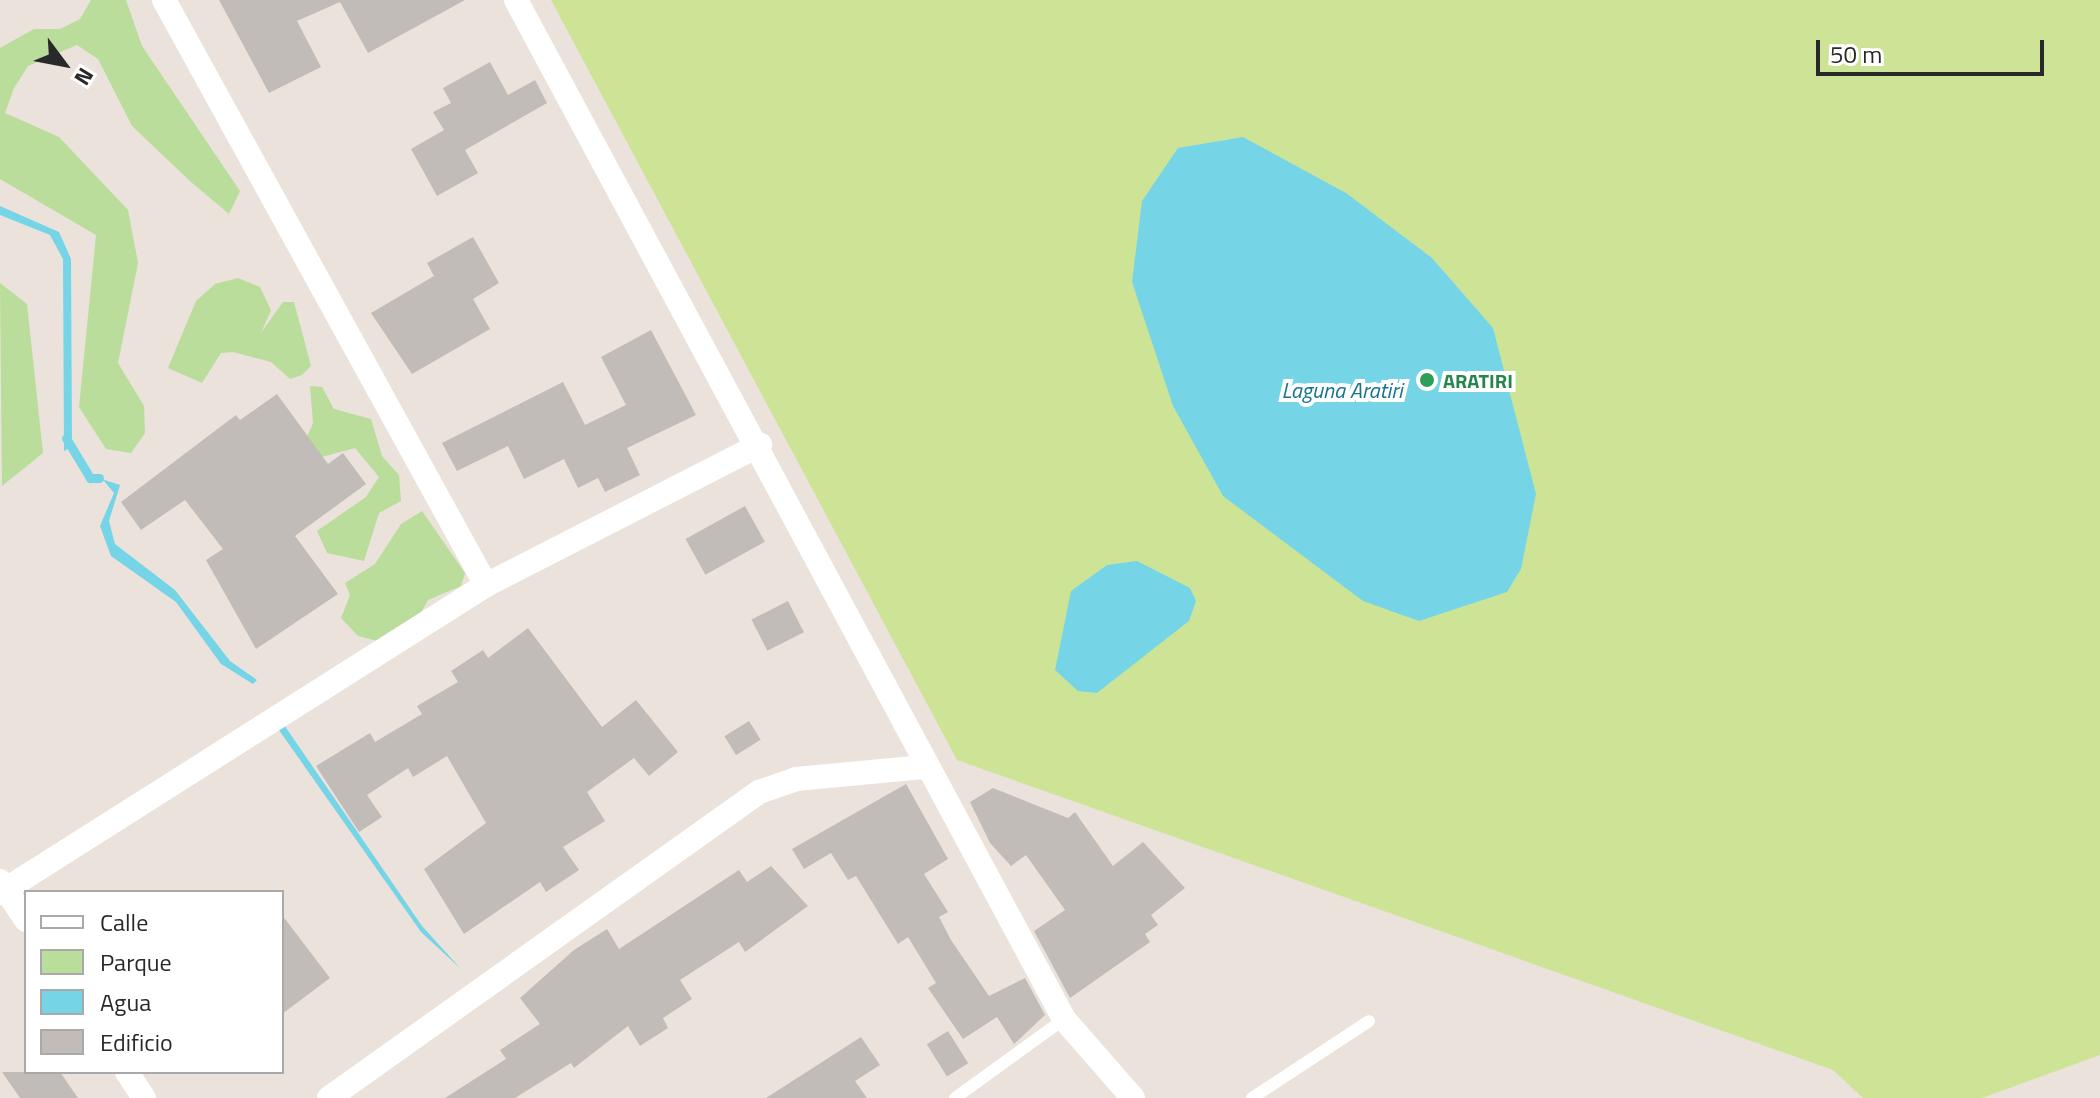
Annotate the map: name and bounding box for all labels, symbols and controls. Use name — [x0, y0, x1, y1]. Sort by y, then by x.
north arrow — [24, 24, 104, 104]
scale bar — [1820, 24, 2048, 74]
text: 50 m — [1830, 36, 1882, 72]
text: N — [66, 61, 103, 92]
place label: ARATIRI — [1443, 368, 1513, 392]
marker: ARATIRI — [1418, 371, 1436, 389]
water label: Laguna Aratiri — [1281, 378, 1403, 404]
legend — [24, 890, 284, 1074]
text: Calle — [100, 904, 148, 940]
text: Parque — [100, 944, 172, 980]
text: Agua — [100, 984, 151, 1020]
text: Edificio — [100, 1024, 173, 1060]

